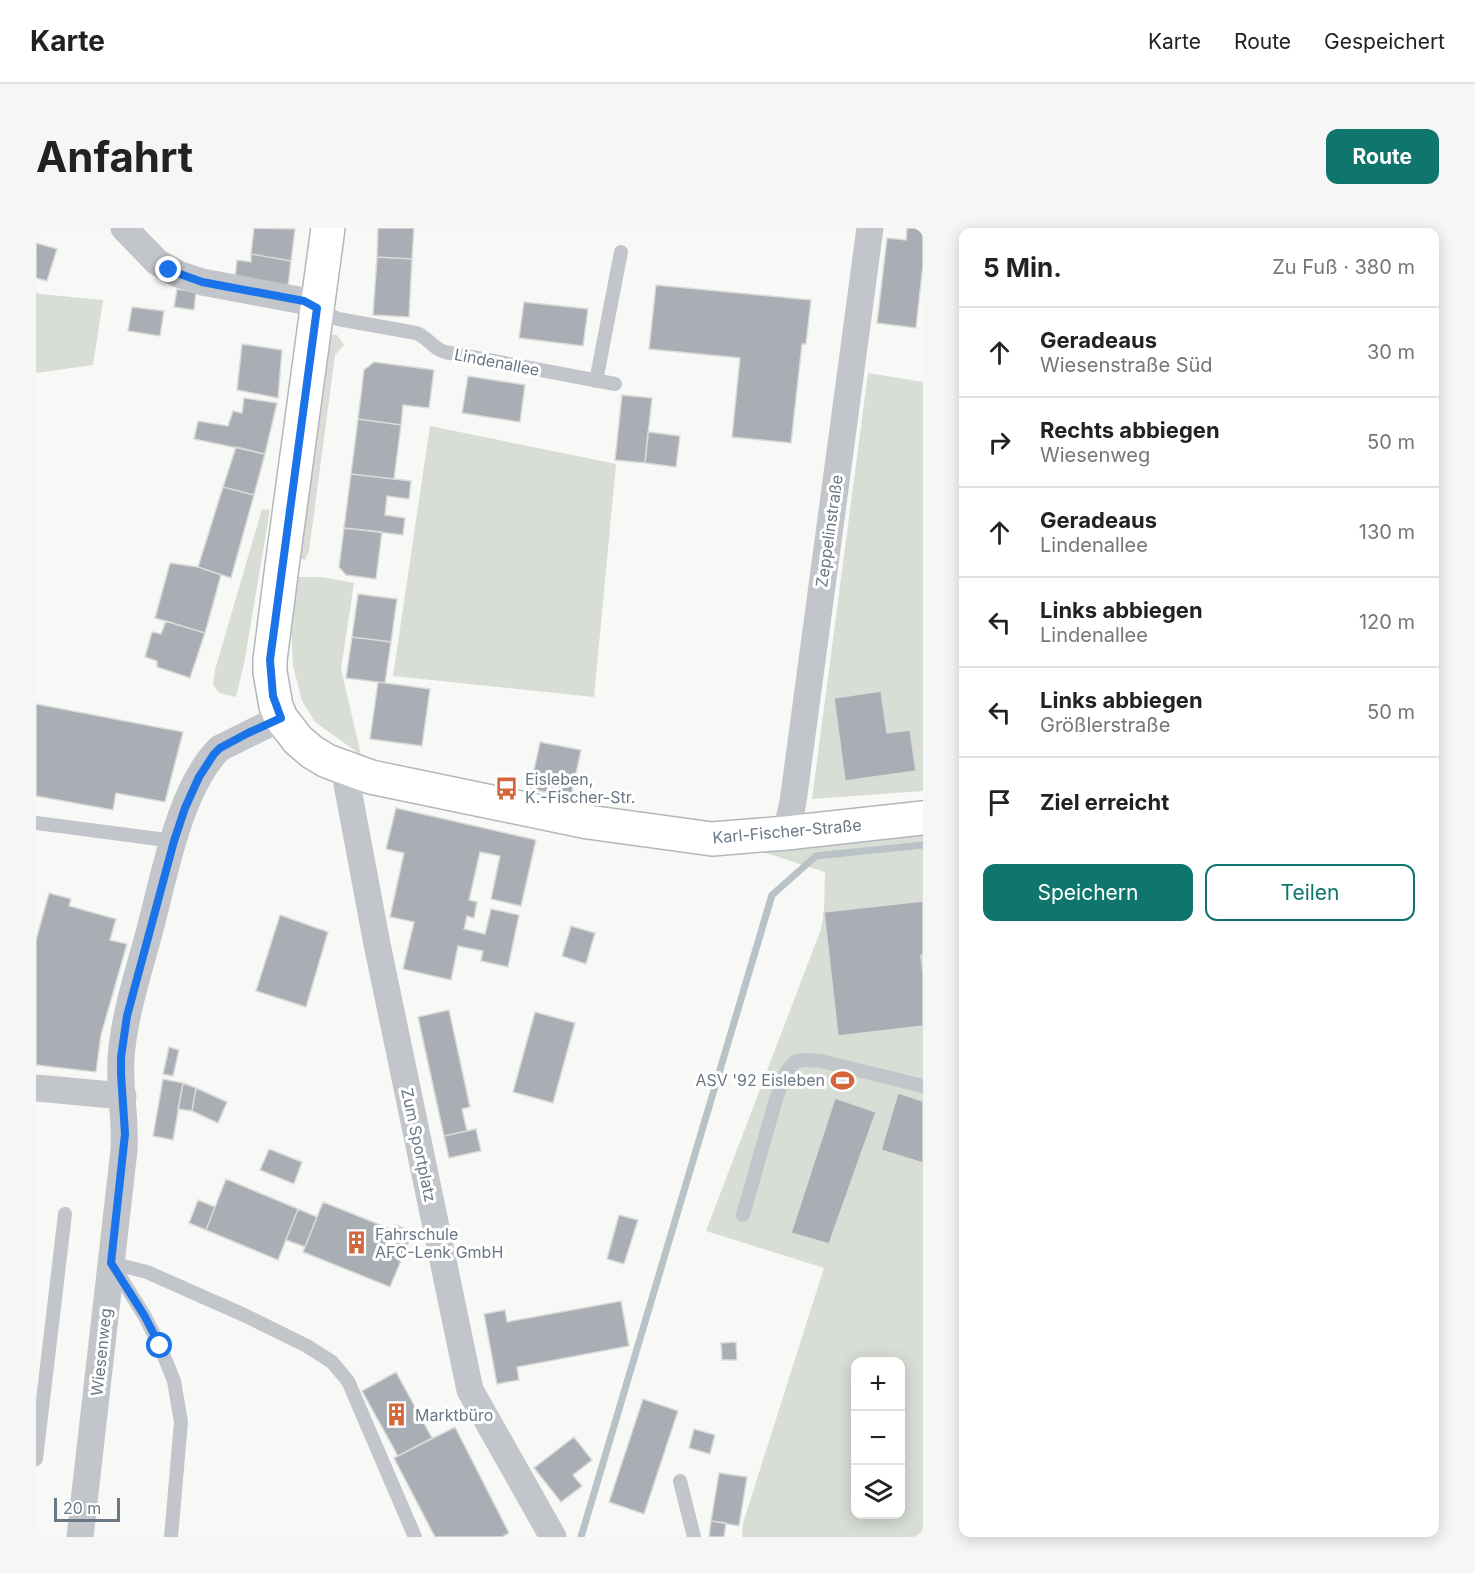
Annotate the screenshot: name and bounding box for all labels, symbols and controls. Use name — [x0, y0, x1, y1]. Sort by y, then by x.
text: Karte — [30, 24, 105, 58]
text: Karte — [1148, 29, 1201, 54]
text: Route — [1234, 29, 1291, 54]
text: Gespeichert — [1324, 29, 1445, 54]
button: Route — [1326, 129, 1439, 184]
text: Anfahrt — [36, 131, 193, 182]
text: 5 Min. — [983, 252, 1062, 283]
text: Zu Fuß · 380 m — [1272, 255, 1415, 279]
route end — [155, 256, 181, 282]
text: Geradeaus — [1040, 327, 1157, 353]
icon: ahead — [983, 336, 1016, 369]
text: 30 m — [1367, 340, 1415, 364]
street label: Lindenallee — [453, 344, 541, 380]
text: Wiesenstraße Süd — [1040, 353, 1213, 377]
text: Rechts abbiegen — [1040, 417, 1220, 443]
icon: right — [983, 426, 1016, 459]
text: 50 m — [1367, 430, 1415, 454]
text: Wiesenweg — [1040, 443, 1150, 467]
street label: Zeppelinstraße — [811, 473, 847, 589]
text: Geradeaus — [1040, 507, 1157, 533]
icon: ahead — [983, 516, 1016, 549]
text: 130 m — [1359, 520, 1415, 544]
text: Lindenallee — [1040, 533, 1148, 557]
text: Links abbiegen — [1040, 597, 1203, 623]
icon: left — [983, 606, 1016, 639]
text: 120 m — [1359, 610, 1415, 634]
text: Lindenallee — [1040, 623, 1148, 647]
text: Links abbiegen — [1040, 687, 1203, 713]
icon: left — [983, 696, 1016, 729]
text: 50 m — [1367, 700, 1415, 724]
text: Größlerstraße — [1040, 713, 1170, 737]
place label: Eisleben, K.-Fischer-Str. — [525, 769, 635, 807]
bus stop icon: Eisleben, K.-Fischer-Str. — [494, 775, 520, 801]
icon: arrive — [983, 786, 1016, 819]
text: Ziel erreicht — [1040, 789, 1169, 815]
street label: Karl-Fischer-Straße — [712, 815, 862, 847]
button: Speichern — [983, 864, 1193, 921]
button: Teilen — [1205, 864, 1415, 921]
sports icon: ASV '92 Eisleben — [830, 1067, 856, 1093]
place label: ASV '92 Eisleben — [695, 1070, 825, 1090]
street label: Zum Sportplatz — [397, 1086, 441, 1204]
place label: Fahrschule AFC-Lenk GmbH — [375, 1224, 503, 1262]
building icon: Fahrschule AFC-Lenk GmbH — [344, 1230, 370, 1256]
street label: Wiesenweg — [86, 1307, 116, 1397]
route start — [146, 1332, 172, 1358]
map controls — [851, 1357, 905, 1519]
button: + — [851, 1357, 905, 1411]
building icon: Marktbüro — [384, 1402, 410, 1428]
place label: Marktbüro — [415, 1405, 493, 1425]
button: − — [851, 1411, 905, 1465]
button: layers — [851, 1465, 905, 1519]
scale bar — [54, 1495, 120, 1522]
text: 20 m — [63, 1498, 101, 1518]

